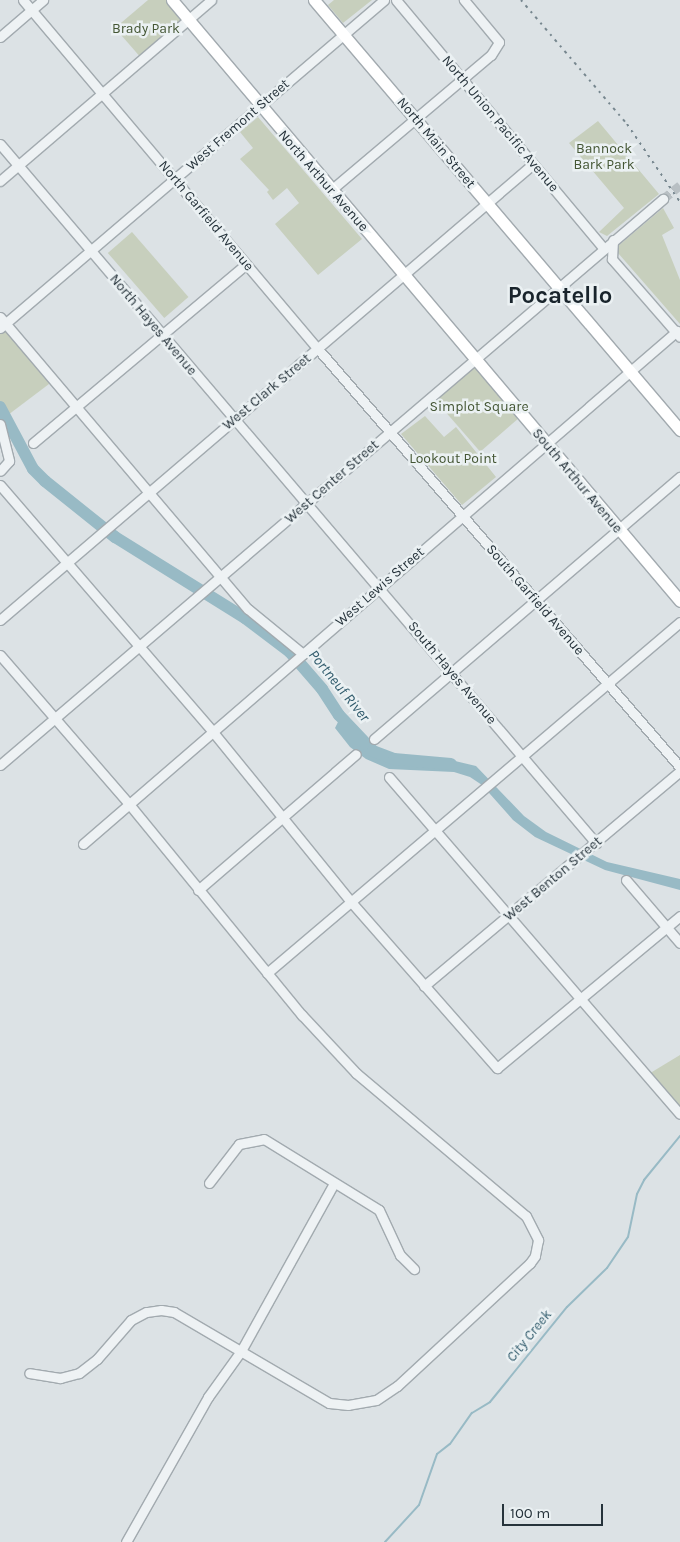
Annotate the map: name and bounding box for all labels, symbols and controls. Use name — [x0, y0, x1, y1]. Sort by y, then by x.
park label: Brady Park — [112, 21, 180, 37]
street label: North Union Pacific Avenue — [438, 52, 562, 196]
street label: West Fremont Street — [183, 76, 293, 174]
street label: North Main Street — [393, 94, 479, 192]
street label: North Arthur Avenue — [274, 127, 372, 235]
park label: Bannock Bark Park — [573, 141, 635, 174]
street label: North Garfield Avenue — [155, 157, 257, 275]
street label: North Hayes Avenue — [106, 271, 200, 379]
district label: Pocatello — [508, 282, 612, 310]
street label: West Clark Street — [219, 350, 315, 434]
park label: Simplot Square — [429, 399, 529, 415]
street label: South Arthur Avenue — [528, 425, 626, 537]
street label: West Center Street — [282, 437, 382, 527]
park label: Lookout Point — [409, 451, 497, 467]
street label: South Garfield Avenue — [482, 541, 588, 659]
street label: West Lewis Street — [332, 544, 428, 630]
street label: South Hayes Avenue — [404, 618, 500, 728]
water label: Portneuf River — [305, 646, 373, 726]
street label: West Benton Street — [501, 833, 605, 925]
water label: City Creek — [502, 1306, 556, 1366]
scale bar — [505, 1494, 606, 1526]
text: 100 m — [510, 1504, 550, 1522]

